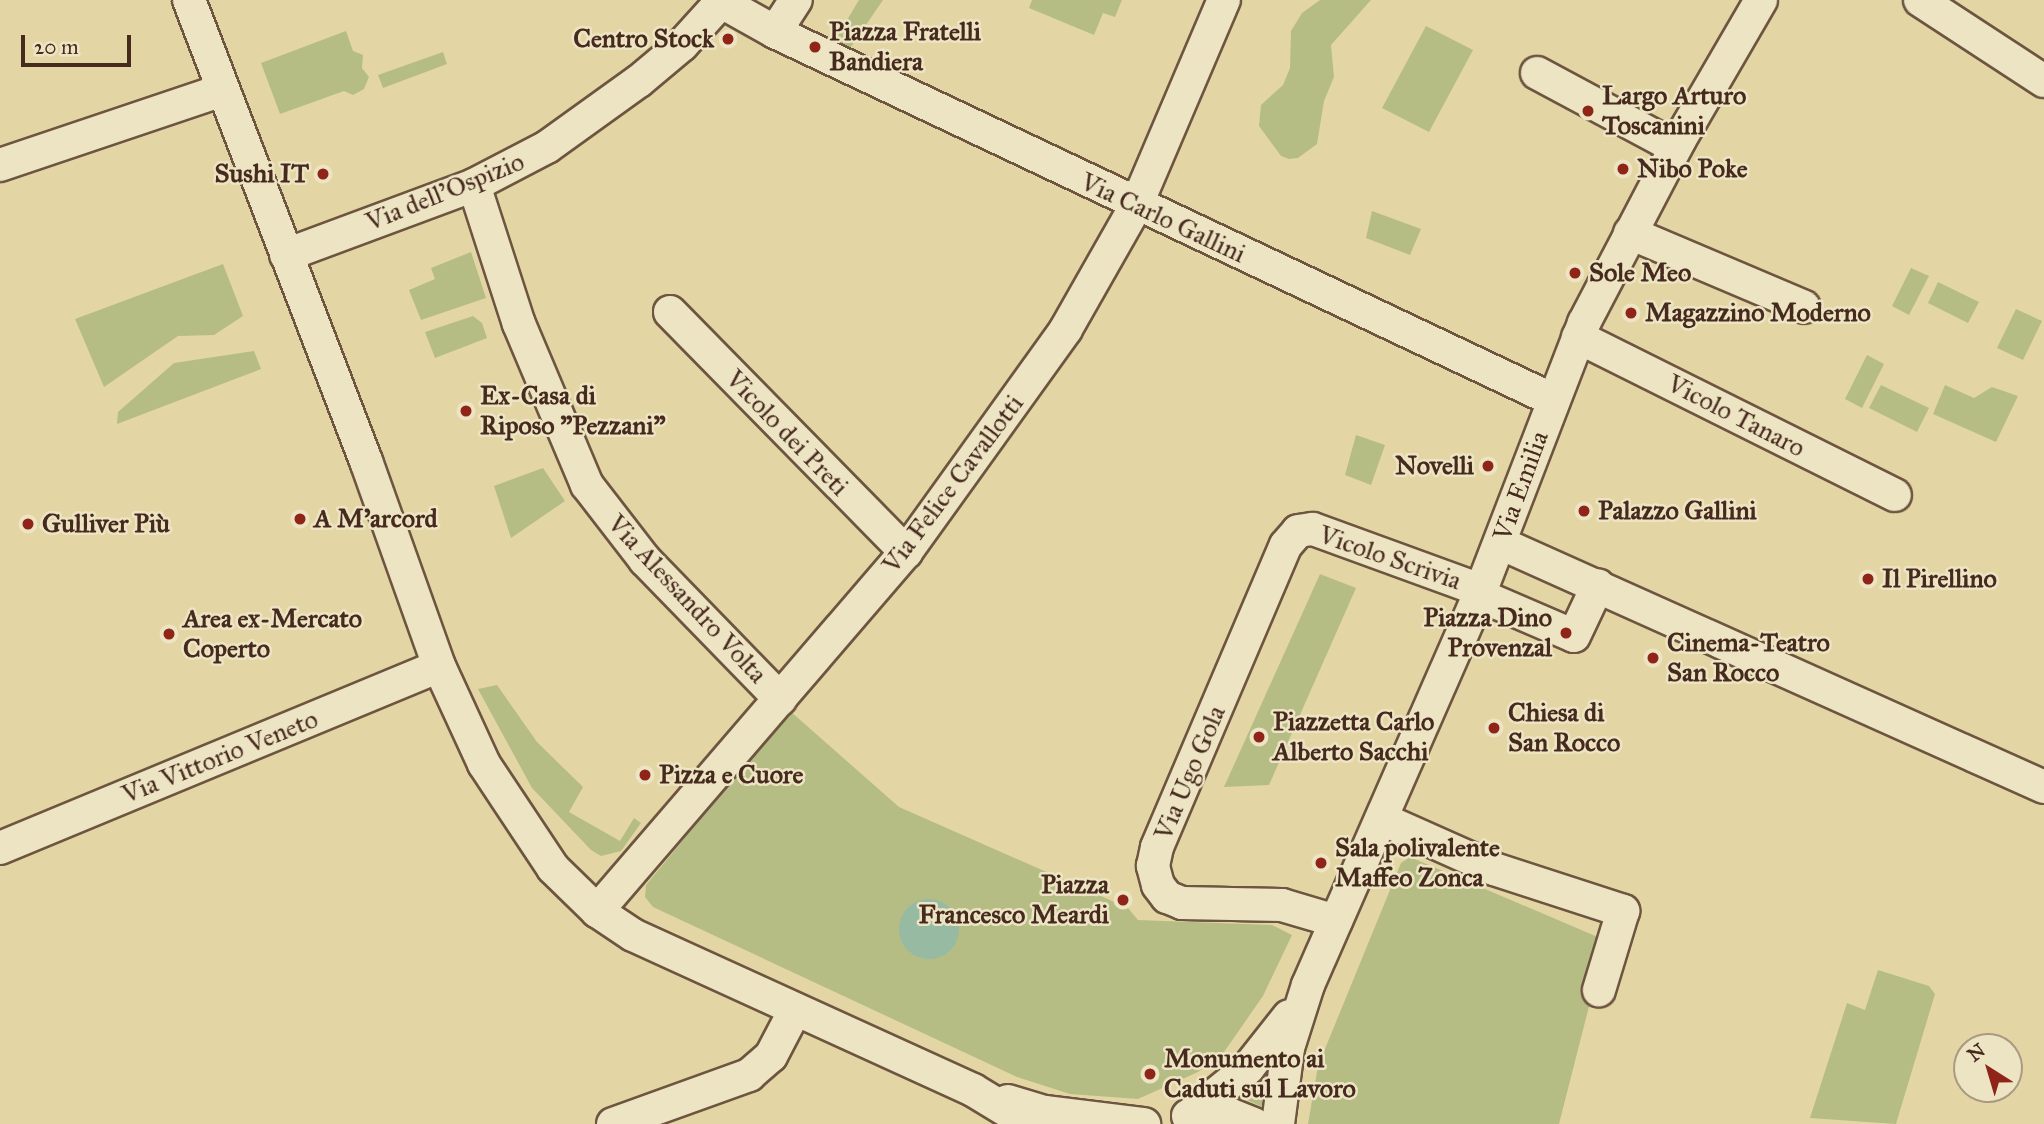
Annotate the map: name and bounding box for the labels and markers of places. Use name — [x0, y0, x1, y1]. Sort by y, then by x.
place label: Piazza Fratelli Bandiera — [829, 16, 981, 78]
place label: Centro Stock — [573, 23, 714, 55]
marker: Centro Stock — [720, 31, 736, 47]
marker: Piazza Fratelli Bandiera — [807, 39, 823, 55]
place label: Largo Arturo Toscanini — [1602, 80, 1746, 142]
marker: Largo Arturo Toscanini — [1580, 103, 1596, 119]
place label: Nibo Poke — [1637, 153, 1748, 185]
place label: Sushi IT — [215, 158, 309, 190]
marker: Nibo Poke — [1615, 161, 1631, 177]
marker: Sushi IT — [315, 166, 331, 182]
place label: Sole Meo — [1589, 257, 1691, 289]
marker: Sole Meo — [1567, 265, 1583, 281]
place label: Magazzino Moderno — [1645, 297, 1871, 329]
marker: Magazzino Moderno — [1623, 305, 1639, 321]
place label: Ex-Casa di Riposo "Pezzani" — [480, 380, 666, 442]
marker: Ex-Casa di Riposo "Pezzani" — [458, 403, 474, 419]
place label: Novelli — [1395, 450, 1474, 482]
marker: Novelli — [1480, 458, 1496, 474]
place label: Palazzo Gallini — [1598, 495, 1757, 527]
place label: A M'arcord — [314, 503, 438, 535]
marker: Palazzo Gallini — [1576, 503, 1592, 519]
place label: Gulliver Più — [42, 508, 170, 540]
marker: A M'arcord — [292, 511, 308, 527]
marker: Gulliver Più — [20, 516, 36, 532]
place label: Il Pirellino — [1882, 563, 1997, 595]
marker: Il Pirellino — [1860, 571, 1876, 587]
place label: Piazza Dino Provenzal — [1423, 602, 1552, 664]
place label: Area ex-Mercato Coperto — [183, 603, 362, 664]
marker: Piazza Dino Provenzal — [1558, 625, 1574, 641]
marker: Area ex-Mercato Coperto — [161, 626, 177, 642]
place label: Cinema-Teatro San Rocco — [1667, 627, 1830, 688]
marker: Cinema-Teatro San Rocco — [1645, 650, 1661, 666]
place label: Chiesa di San Rocco — [1508, 697, 1620, 758]
place label: Piazzetta Carlo Alberto Sacchi — [1273, 706, 1434, 768]
marker: Chiesa di San Rocco — [1486, 720, 1502, 736]
marker: Piazzetta Carlo Alberto Sacchi — [1251, 729, 1267, 745]
place label: Pizza e Cuore — [659, 759, 803, 791]
marker: Pizza e Cuore — [637, 767, 653, 783]
place label: Sala polivalente Maffeo Zonca — [1335, 832, 1500, 894]
marker: Sala polivalente Maffeo Zonca — [1313, 855, 1329, 871]
place label: Piazza Francesco Meardi — [918, 869, 1109, 931]
marker: Piazza Francesco Meardi — [1115, 892, 1131, 908]
place label: Monumento ai Caduti sul Lavoro — [1164, 1043, 1356, 1104]
marker: Monumento ai Caduti sul Lavoro — [1142, 1066, 1158, 1082]

